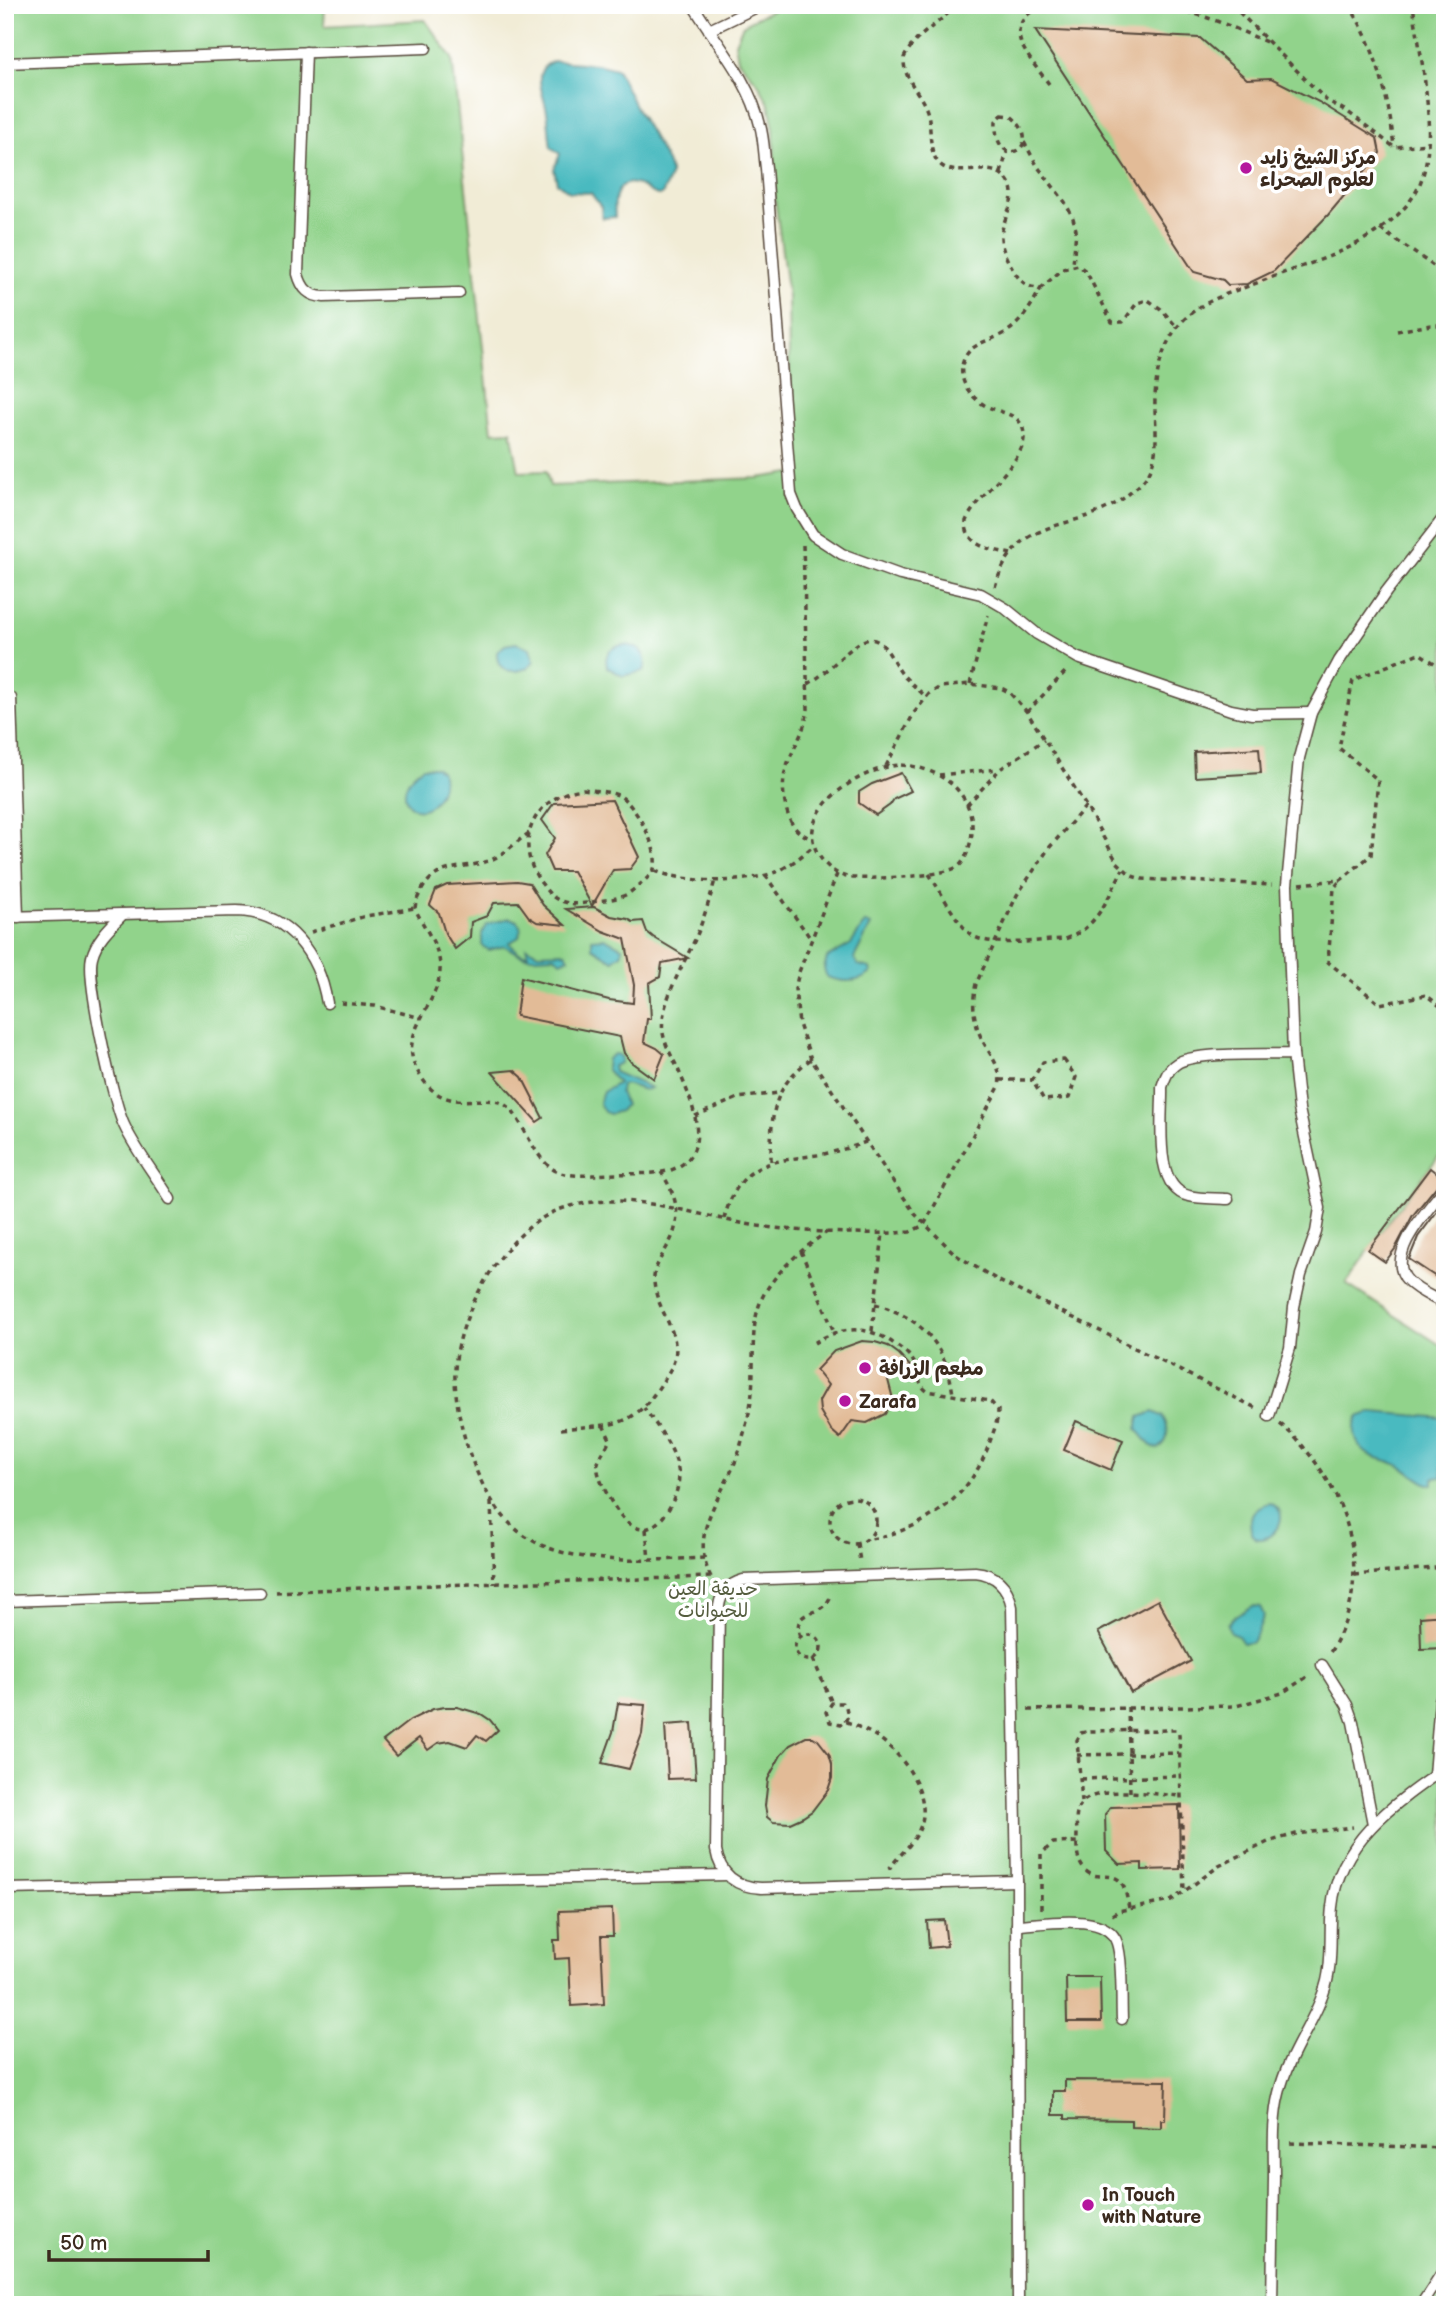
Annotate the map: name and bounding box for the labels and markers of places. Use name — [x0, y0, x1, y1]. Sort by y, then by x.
place label: مركز الشيخ زايد لعلوم الصحراء — [1260, 147, 1376, 194]
marker: مركز الشيخ زايد لعلوم الصحراء — [1238, 160, 1254, 176]
place label: مطعم الزرافة — [879, 1358, 984, 1383]
marker: مطعم الزرافة — [857, 1360, 873, 1376]
place label: Zarafa — [859, 1391, 917, 1414]
marker: Zarafa — [837, 1393, 853, 1409]
place label: In Touch with Nature — [1102, 2184, 1201, 2229]
marker: In Touch with Nature — [1080, 2197, 1096, 2213]

